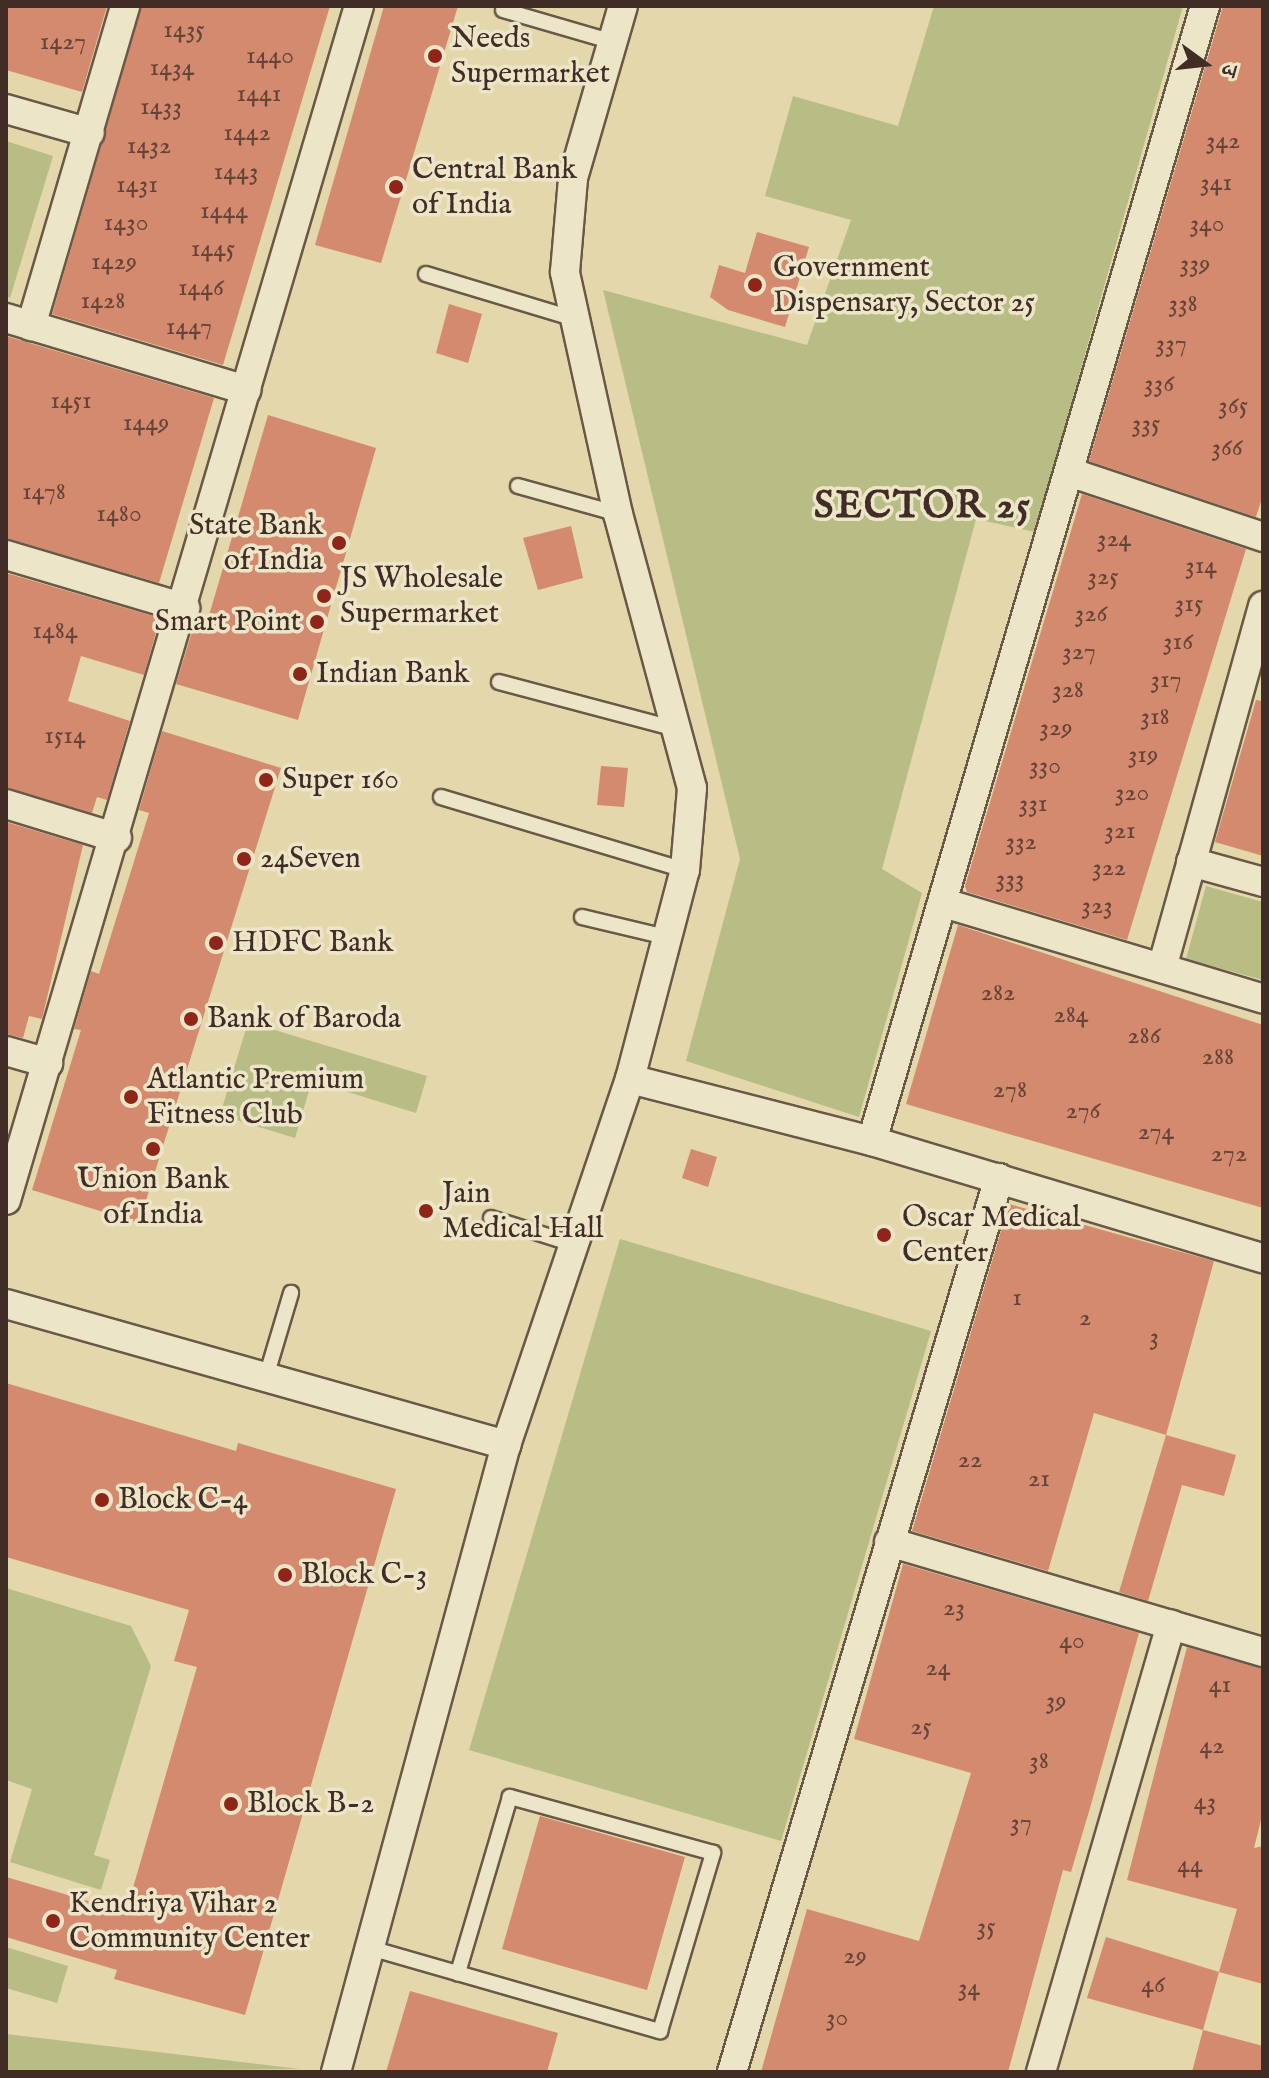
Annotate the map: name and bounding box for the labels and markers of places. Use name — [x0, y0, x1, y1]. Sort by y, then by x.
place label: Needs Supermarket — [451, 21, 610, 92]
marker: Needs Supermarket — [426, 47, 444, 65]
place label: Central Bank of India — [412, 152, 577, 222]
marker: Central Bank of India — [387, 178, 405, 196]
place label: Government Dispensary, Sector 25 — [773, 250, 1035, 320]
marker: Government Dispensary, Sector 25 — [744, 274, 766, 296]
place label: State Bank of India — [189, 508, 323, 578]
marker: State Bank of India — [330, 534, 348, 552]
place label: JS Wholesale Supermarket — [340, 561, 503, 632]
marker: JS Wholesale Supermarket — [315, 587, 333, 605]
place label: Smart Point — [155, 604, 301, 640]
marker: Smart Point — [308, 613, 326, 631]
place label: Indian Bank — [316, 656, 469, 692]
marker: Indian Bank — [291, 665, 309, 683]
place label: Super 160 — [282, 762, 399, 798]
marker: Super 160 — [257, 771, 275, 789]
place label: 24Seven — [260, 841, 361, 877]
marker: 24Seven — [235, 850, 253, 868]
place label: HDFC Bank — [232, 925, 393, 961]
marker: HDFC Bank — [207, 934, 225, 952]
place label: Bank of Baroda — [207, 1001, 401, 1037]
marker: Bank of Baroda — [182, 1010, 200, 1028]
place label: Atlantic Premium Fitness Club — [147, 1062, 364, 1132]
marker: Atlantic Premium Fitness Club — [122, 1088, 140, 1106]
marker: Union Bank of India — [144, 1140, 162, 1158]
place label: Union Bank of India — [77, 1162, 229, 1232]
place label: Jain Medical Hall — [442, 1176, 603, 1246]
place label: Oscar Medical Center — [902, 1200, 1080, 1270]
marker: Jain Medical Hall — [417, 1202, 435, 1220]
marker: Oscar Medical Center — [873, 1224, 895, 1246]
place label: Block C-4 — [118, 1482, 248, 1518]
marker: Block C-4 — [93, 1491, 111, 1509]
place label: Block C-3 — [301, 1557, 427, 1593]
marker: Block C-3 — [276, 1566, 294, 1584]
place label: Block B-2 — [247, 1786, 374, 1822]
marker: Block B-2 — [222, 1795, 240, 1813]
place label: Kendriya Vihar 2 Community Center — [69, 1886, 310, 1956]
marker: Kendriya Vihar 2 Community Center — [44, 1912, 62, 1930]

